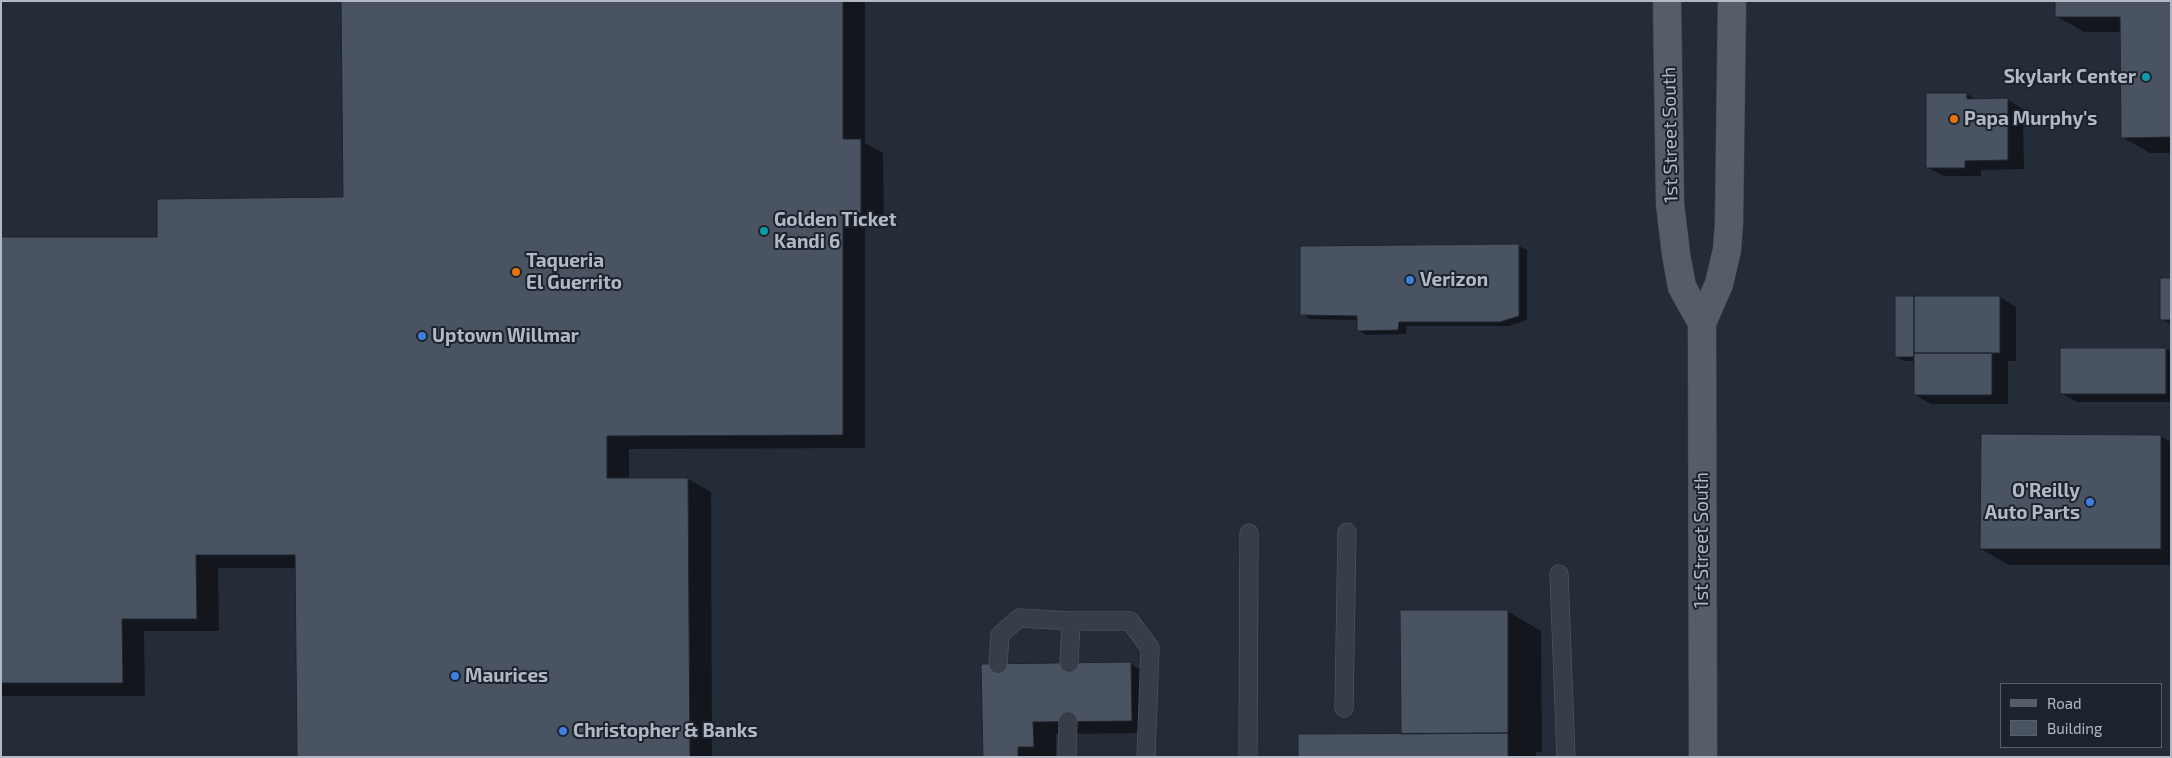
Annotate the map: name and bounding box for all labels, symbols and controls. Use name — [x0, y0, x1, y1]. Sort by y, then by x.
place label: Skylark Center — [2004, 66, 2136, 88]
street label: 1st Street South — [1657, 67, 1683, 203]
marker: Skylark Center — [2140, 71, 2152, 83]
place label: Papa Murphy's — [1964, 108, 2097, 130]
marker: Papa Murphy's — [1948, 113, 1960, 125]
place label: Golden Ticket Kandi 6 — [774, 209, 896, 253]
marker: Golden Ticket Kandi 6 — [758, 225, 770, 237]
place label: Taqueria El Guerrito — [526, 250, 622, 294]
marker: Taqueria El Guerrito — [510, 266, 522, 278]
place label: Verizon — [1420, 269, 1488, 291]
marker: Verizon — [1404, 274, 1416, 286]
place label: Uptown Willmar — [432, 325, 579, 347]
marker: Uptown Willmar — [416, 330, 428, 342]
street label: 1st Street South — [1691, 472, 1713, 608]
place label: O'Reilly Auto Parts — [1985, 480, 2080, 524]
marker: O'Reilly Auto Parts — [2084, 496, 2096, 508]
place label: Maurices — [465, 665, 548, 687]
marker: Maurices — [449, 670, 461, 682]
legend — [2000, 683, 2162, 748]
text: Road — [2047, 694, 2082, 712]
text: Building — [2047, 719, 2102, 737]
place label: Christopher & Banks — [573, 720, 758, 742]
marker: Christopher & Banks — [557, 725, 569, 737]

